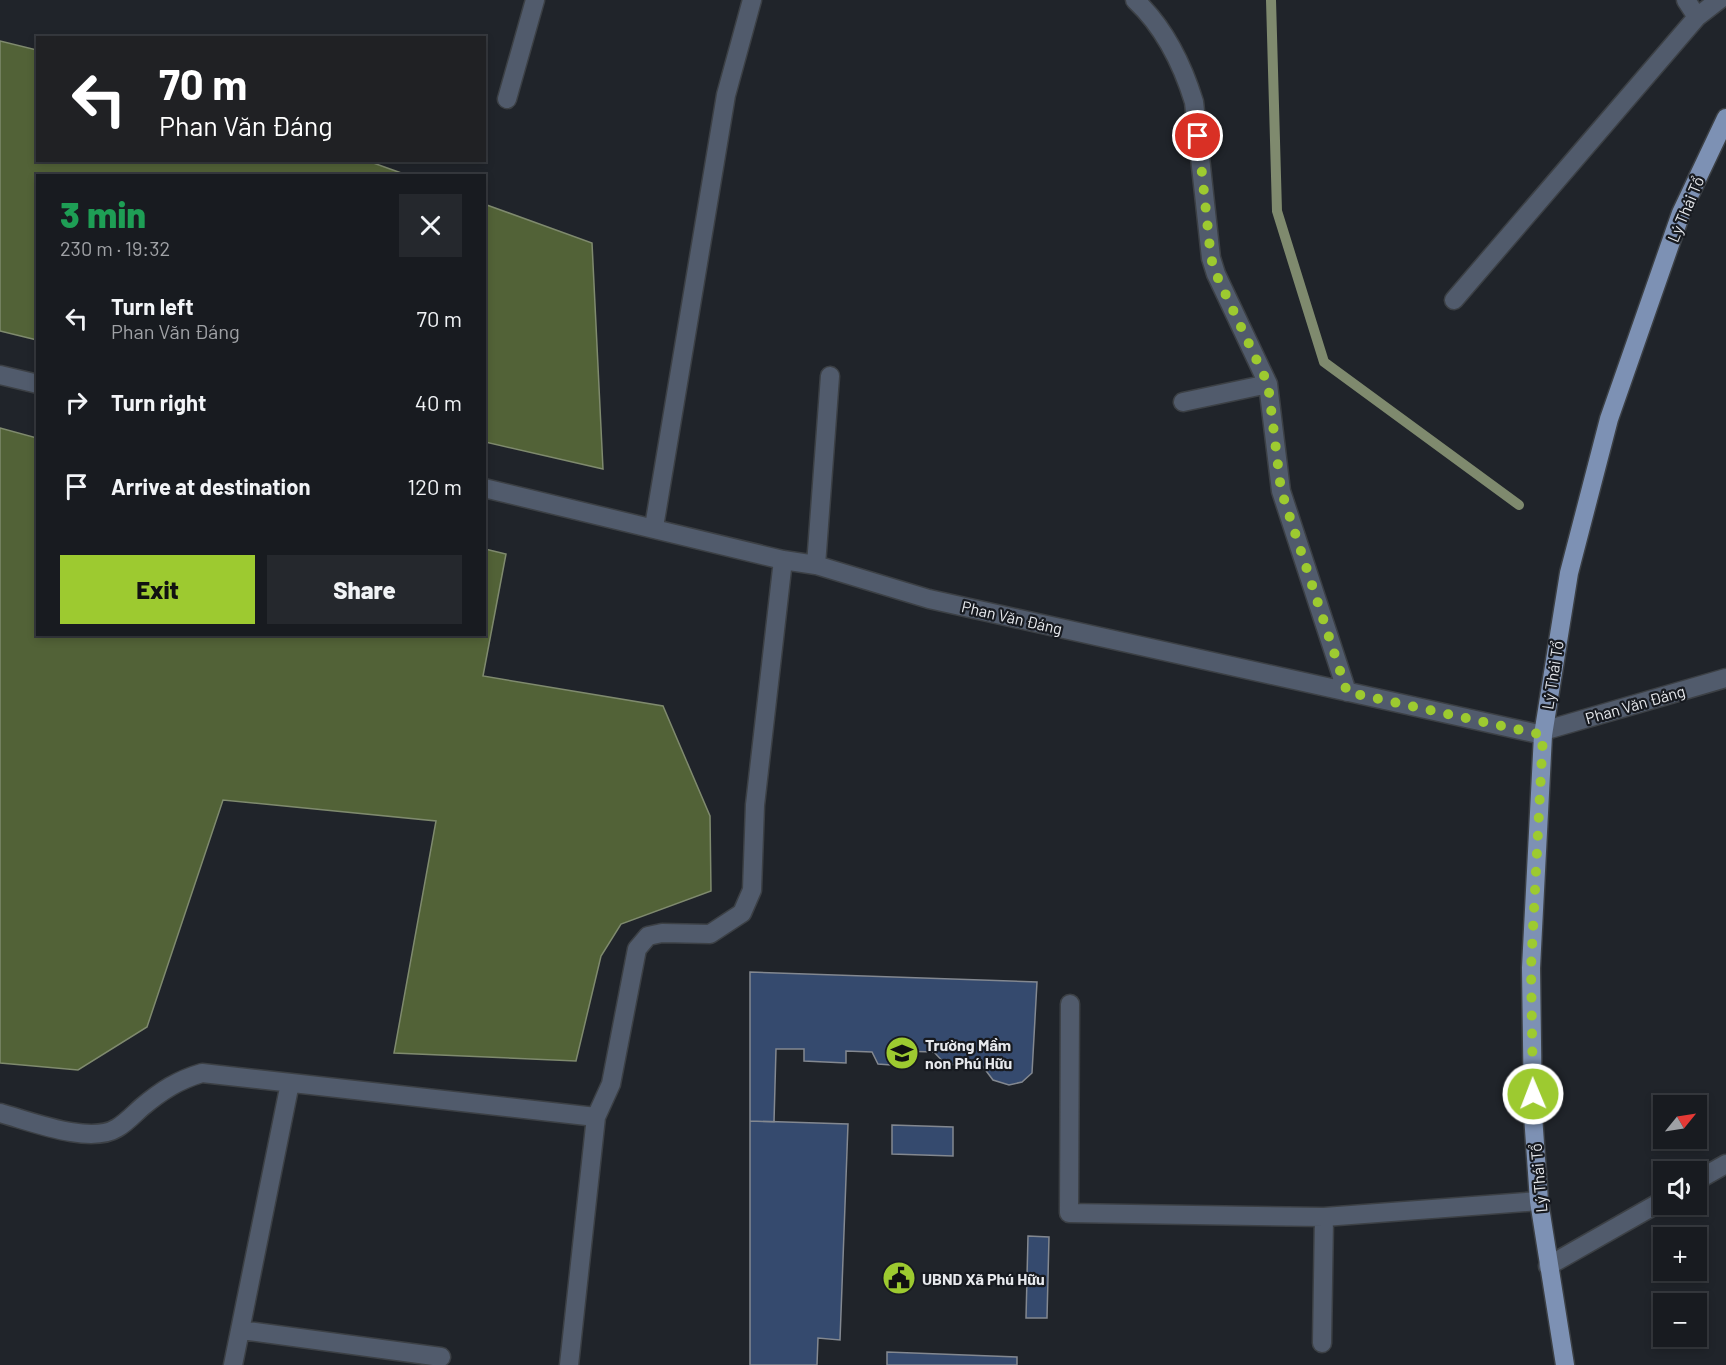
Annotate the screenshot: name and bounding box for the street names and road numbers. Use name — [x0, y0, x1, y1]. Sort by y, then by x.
street label: Lý Thái Tổ — [1663, 173, 1707, 245]
street label: Phan Văn Đáng — [960, 596, 1064, 638]
street label: Lý Thái Tổ — [1537, 639, 1567, 711]
street label: Phan Văn Đáng — [1583, 681, 1687, 727]
street label: Lý Thái Tổ — [1526, 1143, 1550, 1213]

